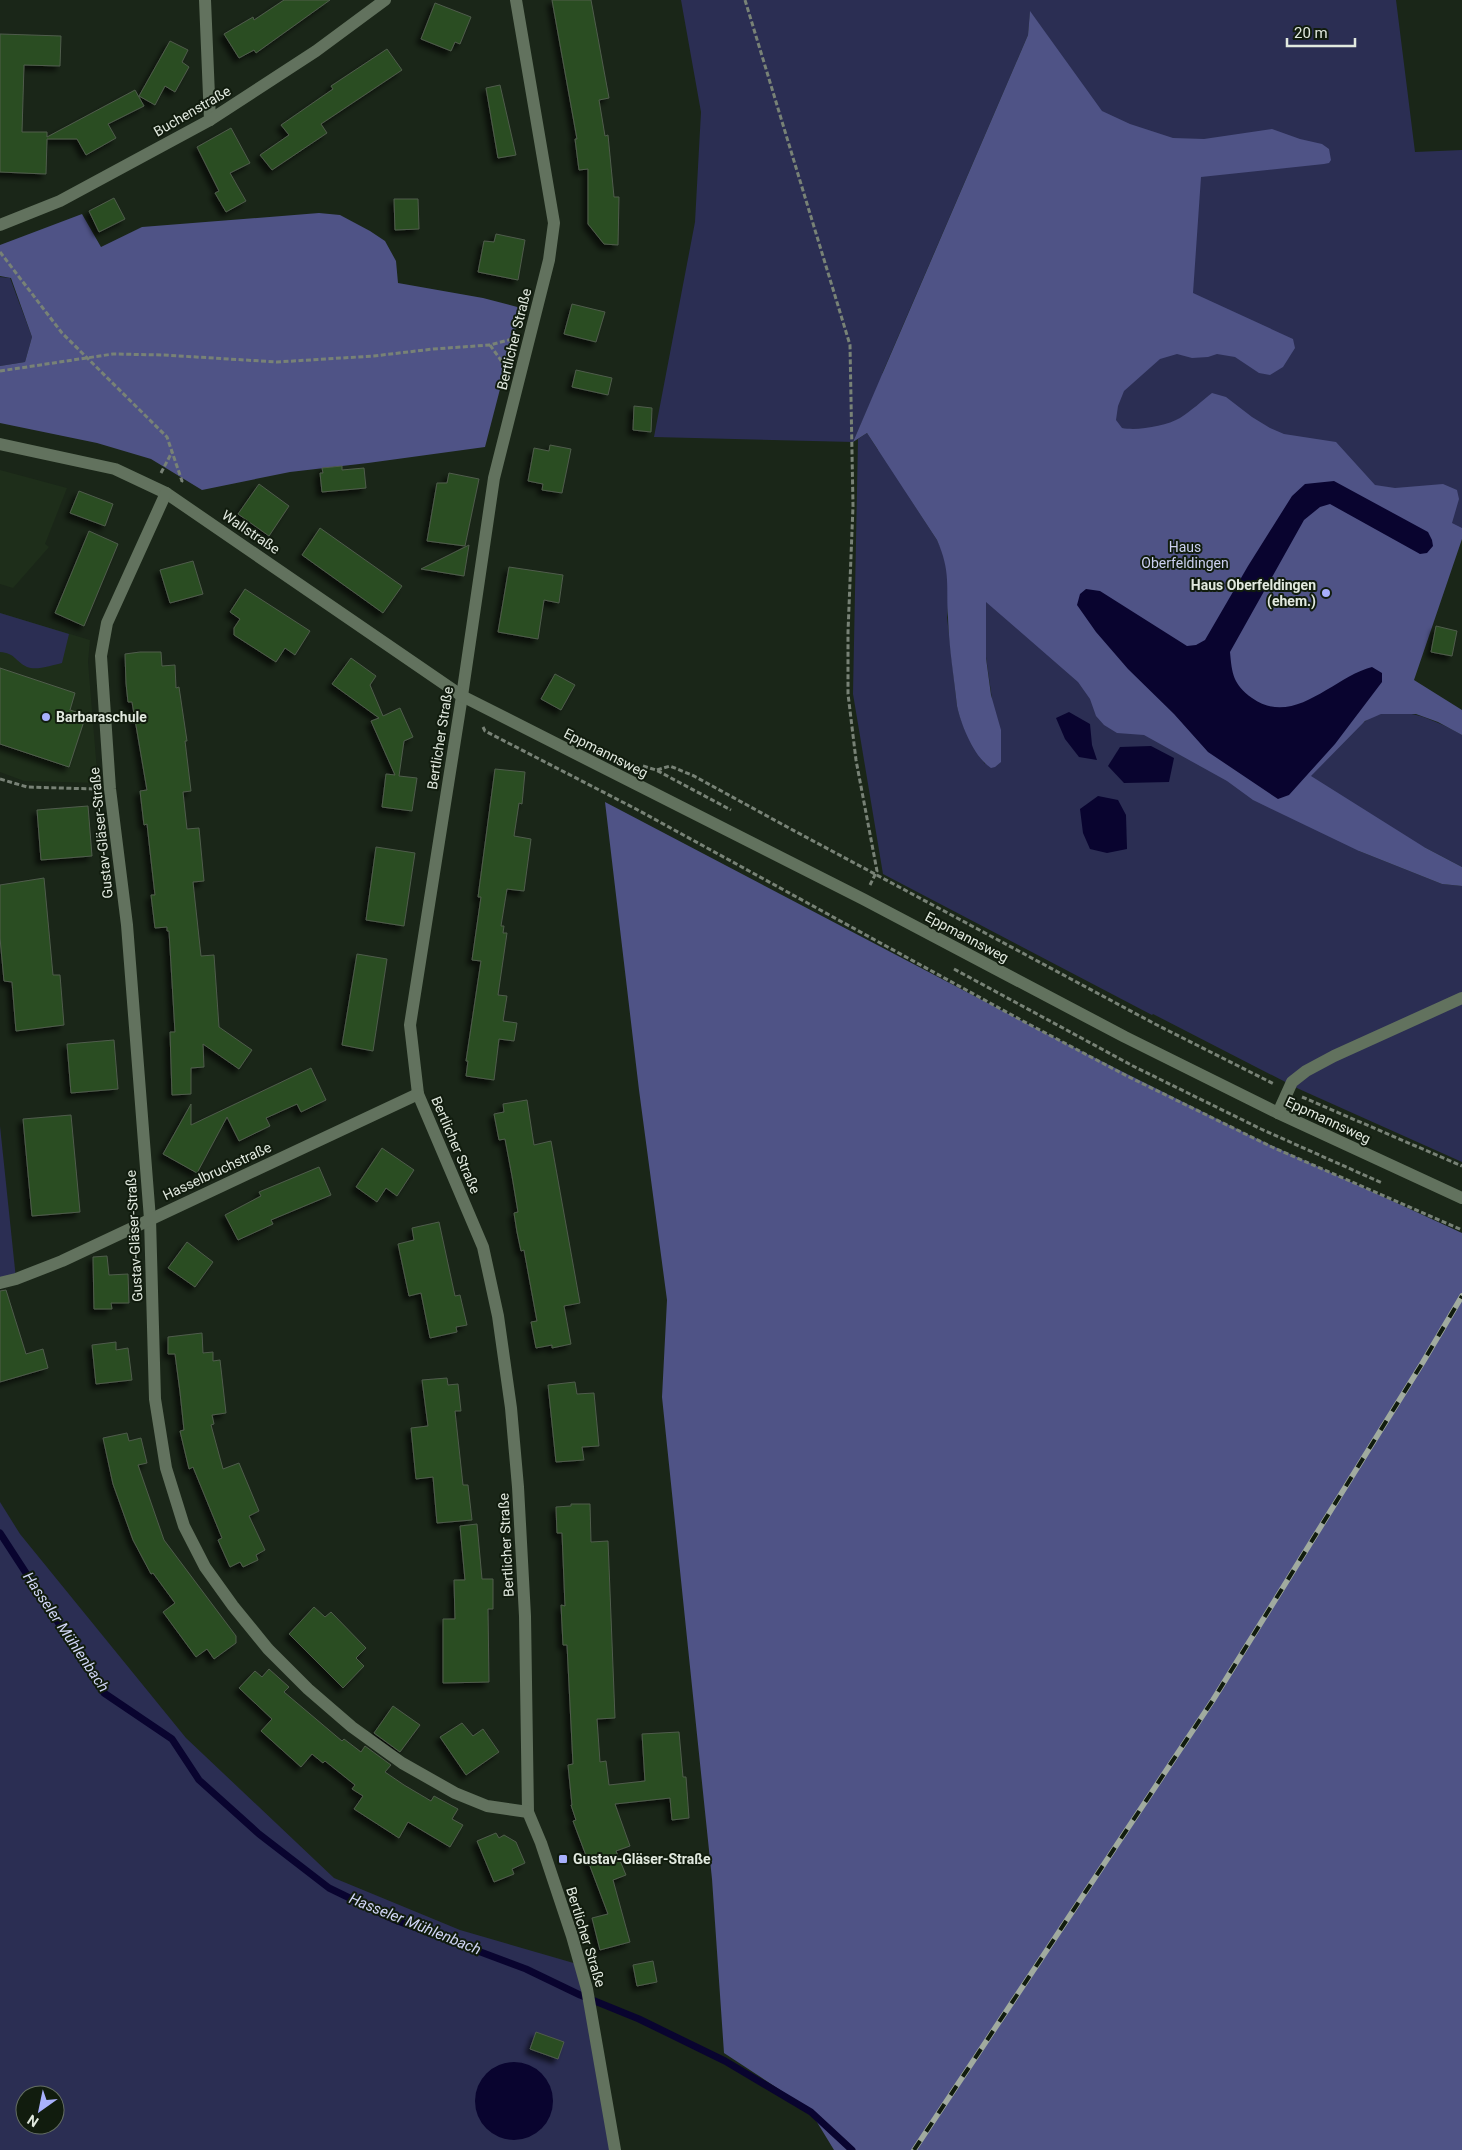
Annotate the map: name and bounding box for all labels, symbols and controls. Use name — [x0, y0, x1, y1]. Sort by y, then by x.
scale bar — [1287, 15, 1354, 47]
text: 20 m — [1294, 24, 1328, 42]
street label: Buchenstraße — [151, 83, 233, 139]
street label: Bertlicher Straße — [494, 287, 534, 391]
street label: Wallstraße — [219, 507, 283, 557]
park label: Haus Oberfeldingen — [1141, 539, 1229, 571]
place label: Haus Oberfeldingen (ehem.) — [1191, 577, 1316, 610]
marker: Haus Oberfeldingen (ehem.) — [1320, 587, 1332, 599]
street label: Bertlicher Straße — [424, 685, 456, 791]
place label: Barbaraschule — [56, 709, 147, 725]
marker: Barbaraschule — [40, 711, 52, 723]
street label: Eppmannsweg — [561, 725, 651, 781]
street label: Gustav-Gläser-Straße — [86, 767, 116, 899]
street label: Eppmannsweg — [923, 908, 1011, 966]
street label: Eppmannsweg — [1283, 1093, 1373, 1147]
street label: Bertlicher Straße — [428, 1094, 484, 1196]
street label: Hasselbruchstraße — [160, 1139, 274, 1203]
street label: Gustav-Gläser-Straße — [123, 1170, 145, 1302]
street label: Bertlicher Straße — [495, 1493, 517, 1597]
water label: Hasseler Mühlenbach — [19, 1569, 113, 1695]
place label: Gustav-Gläser-Straße — [573, 1851, 711, 1867]
marker: Gustav-Gläser-Straße — [557, 1853, 569, 1865]
street label: Bertlicher Straße — [563, 1885, 609, 1989]
water label: Hasseler Mühlenbach — [346, 1889, 484, 1959]
north arrow — [15, 2085, 65, 2135]
text: N — [24, 2111, 41, 2130]

